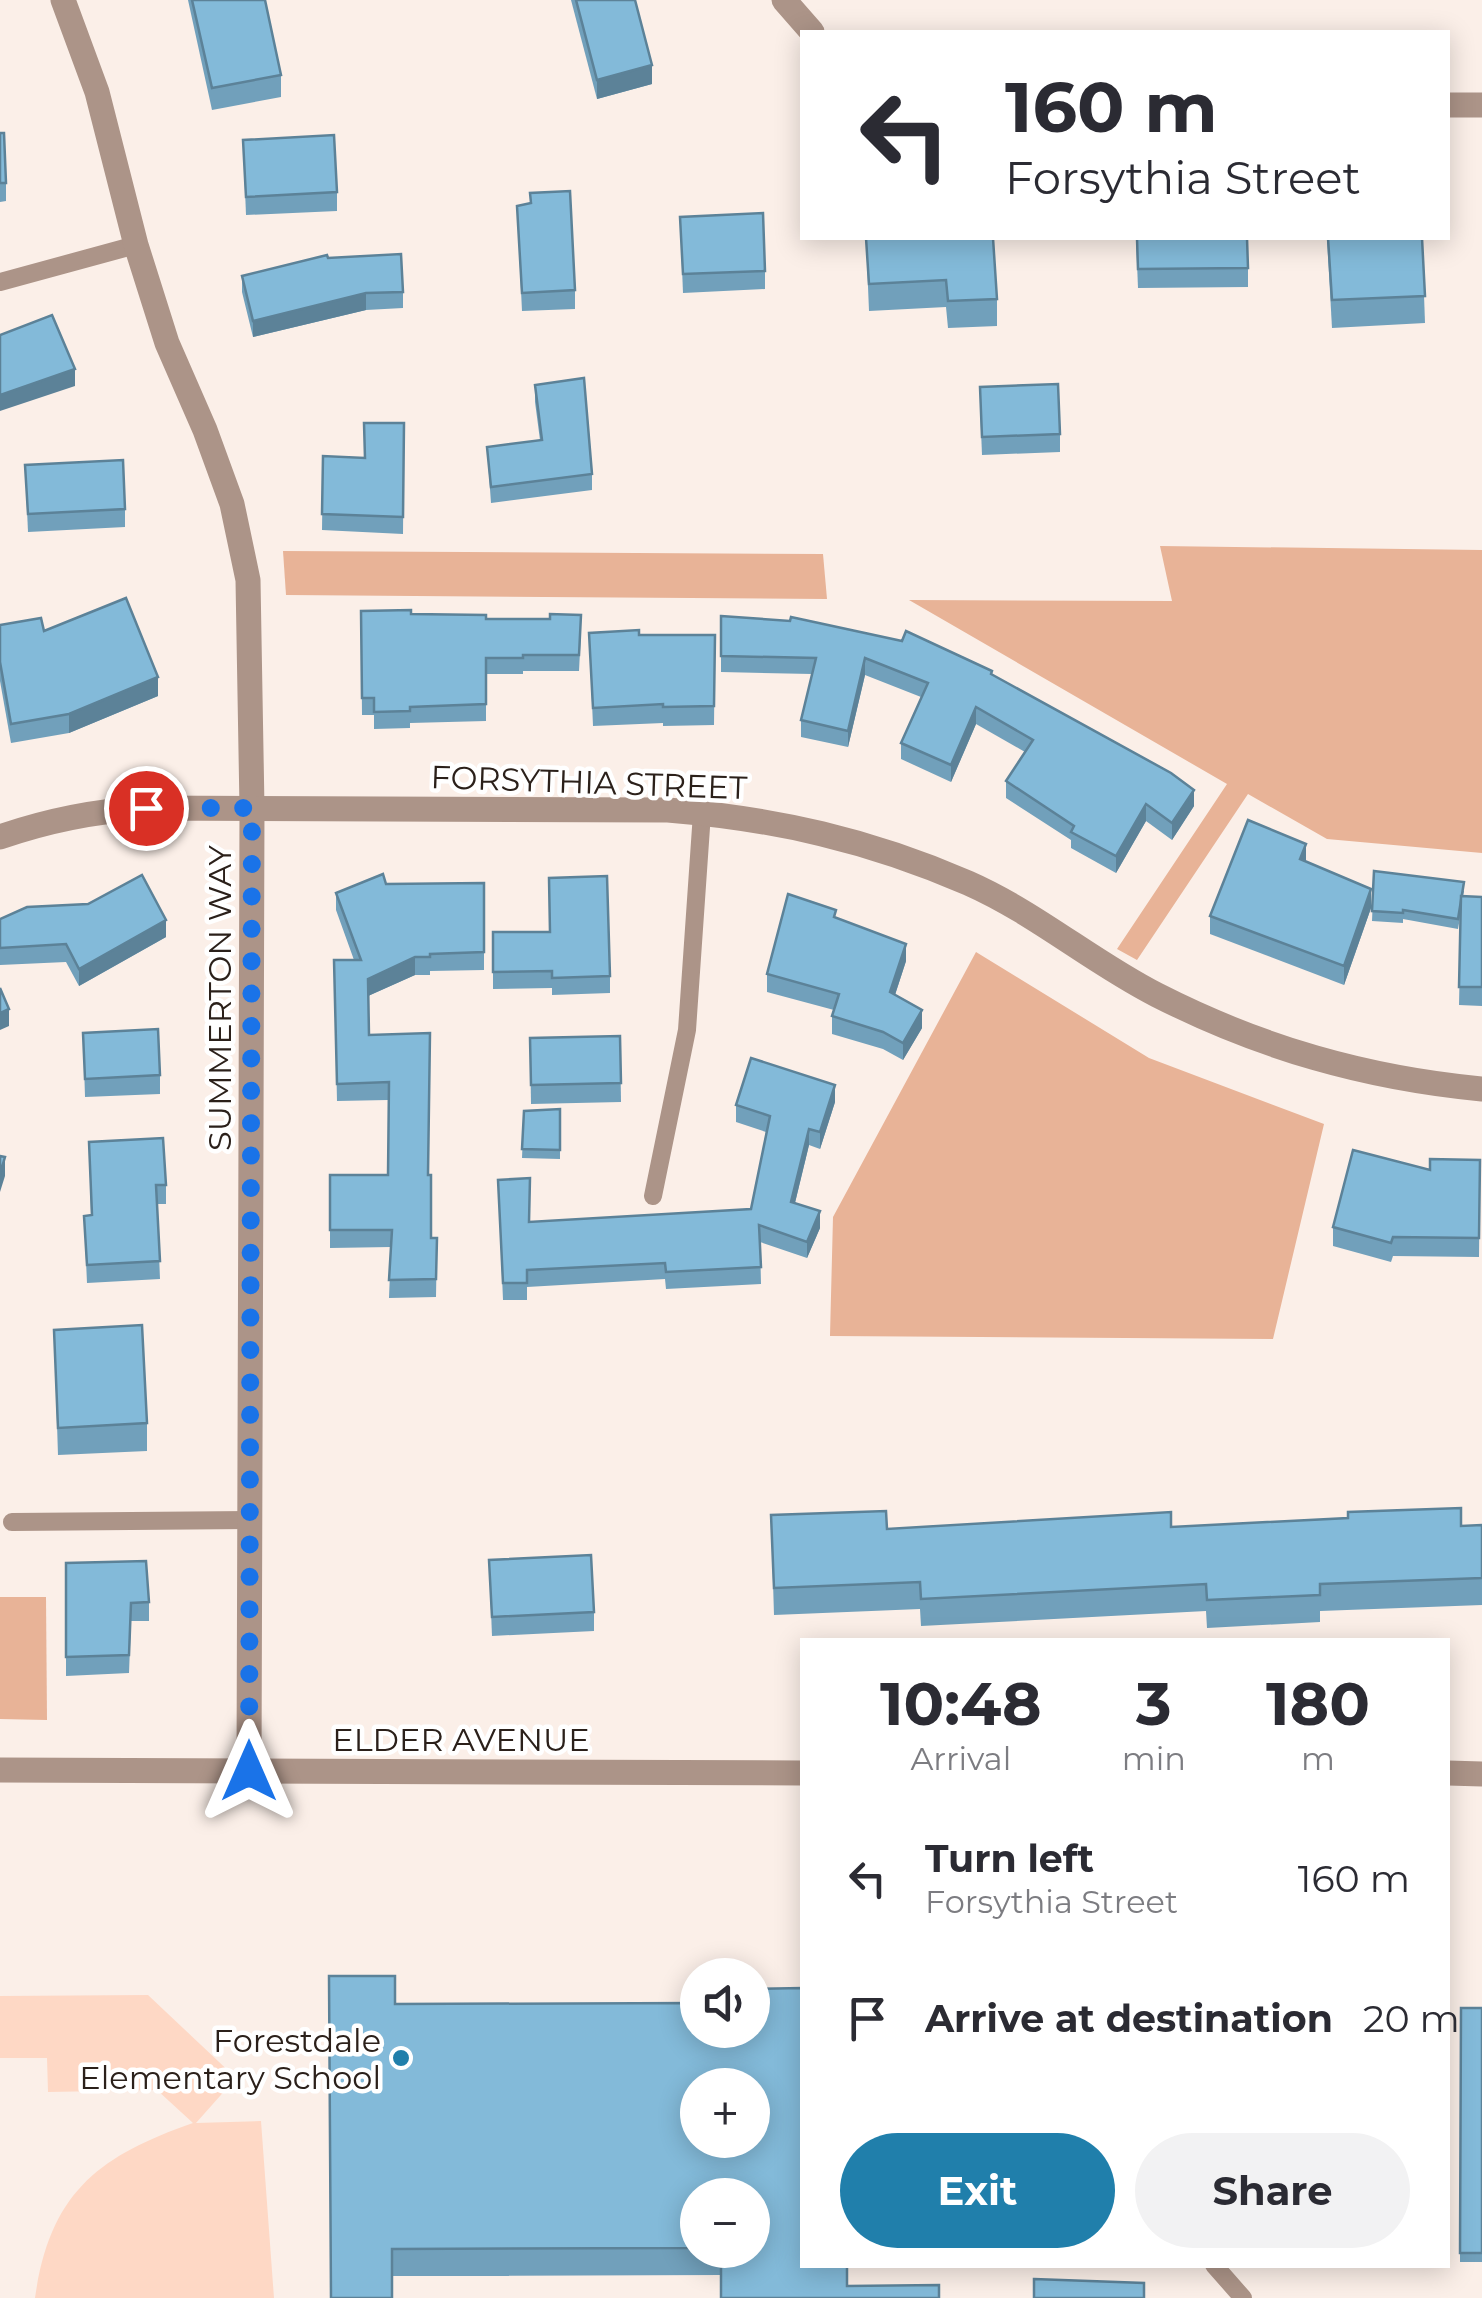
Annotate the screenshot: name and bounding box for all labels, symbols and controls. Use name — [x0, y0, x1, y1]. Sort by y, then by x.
text: 160 m — [1005, 64, 1218, 150]
icon: left — [840, 70, 970, 200]
text: Forsythia Street — [1005, 150, 1361, 205]
street label: FORSYTHIA STREET — [430, 757, 749, 807]
pin — [104, 766, 189, 851]
icon: arrive — [119, 781, 174, 836]
street label: SUMMERTON WAY — [200, 844, 239, 1151]
text: 10:48 — [880, 1667, 1042, 1740]
text: 3 — [1136, 1667, 1172, 1740]
text: 180 — [1266, 1667, 1370, 1740]
position arrow — [197, 1719, 301, 1823]
street label: ELDER AVENUE — [332, 1720, 590, 1759]
text: Arrival — [910, 1739, 1011, 1778]
text: min — [1122, 1739, 1186, 1778]
text: m — [1301, 1739, 1335, 1778]
text: Turn left — [925, 1835, 1094, 1882]
icon: left — [840, 1851, 895, 1906]
text: 160 m — [1298, 1855, 1410, 1902]
text: Forsythia Street — [925, 1882, 1178, 1921]
map controls — [680, 1958, 770, 2268]
button: sound — [680, 1958, 770, 2048]
icon: arrive — [840, 1991, 895, 2046]
text: Arrive at destination — [925, 1995, 1333, 2042]
text: 20 m — [1363, 1995, 1460, 2042]
place label: Forestdale Elementary School — [79, 2021, 381, 2097]
marker: Forestdale Elementary School — [390, 2047, 412, 2069]
button: + — [680, 2068, 770, 2158]
button: Exit — [840, 2133, 1115, 2248]
button: Share — [1135, 2133, 1410, 2248]
button: − — [680, 2178, 770, 2268]

